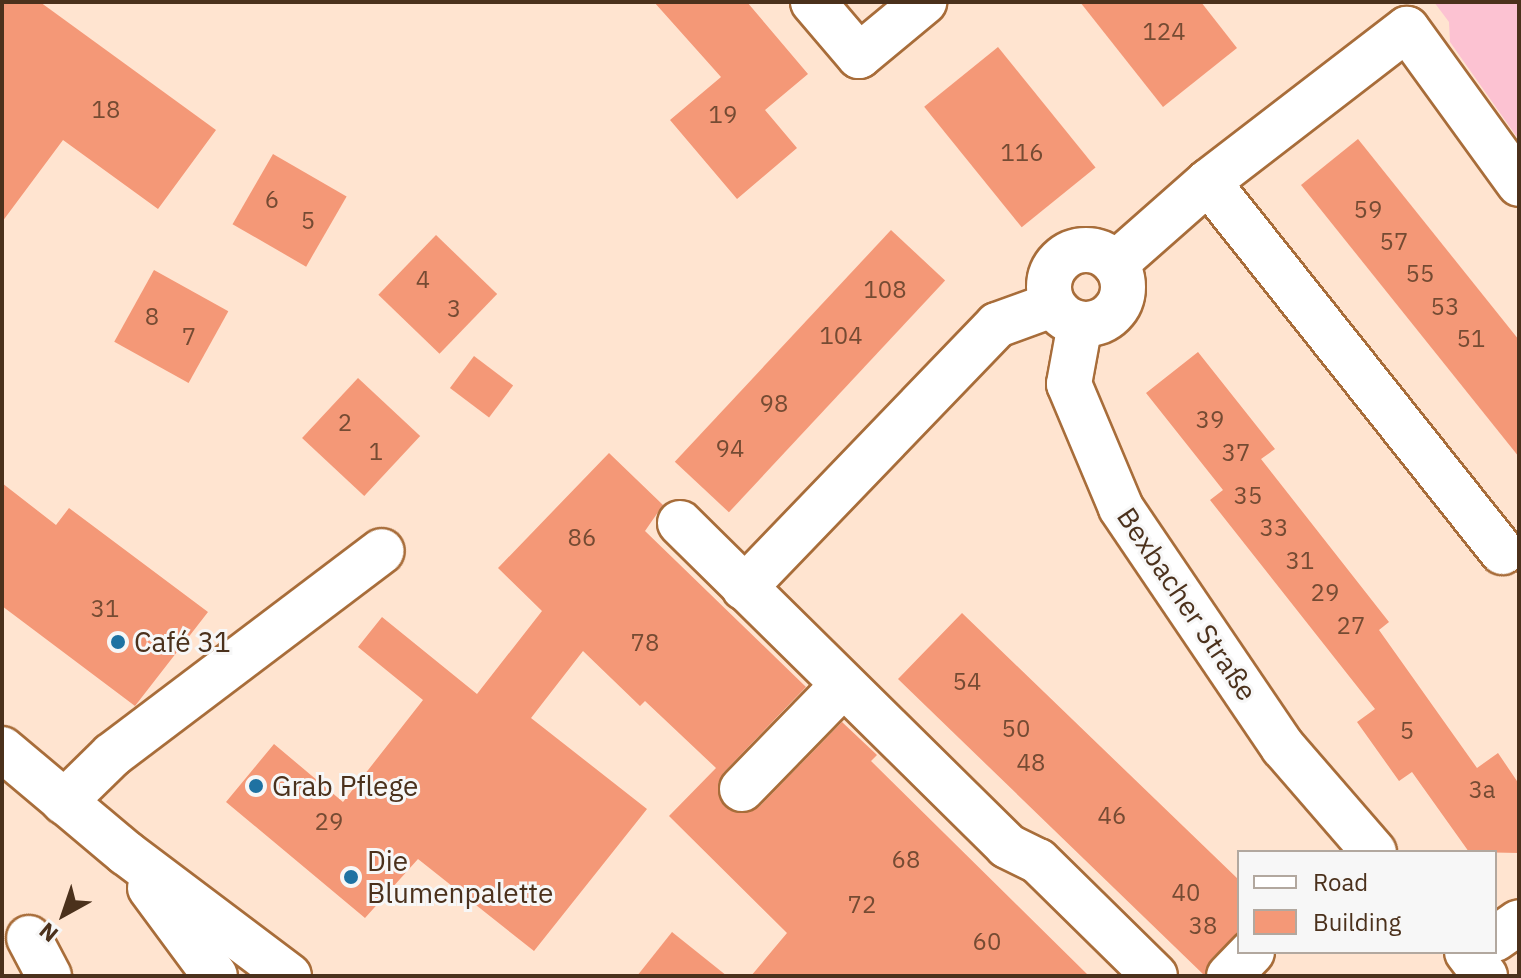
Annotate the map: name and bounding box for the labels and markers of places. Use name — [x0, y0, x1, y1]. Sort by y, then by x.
place label: Café 31 — [134, 625, 231, 659]
marker: Café 31 — [109, 633, 127, 651]
place label: Grab Pflege — [272, 769, 418, 803]
marker: Grab Pflege — [247, 777, 265, 795]
place label: Die Blumenpalette — [367, 844, 553, 910]
marker: Die Blumenpalette — [342, 868, 360, 886]

